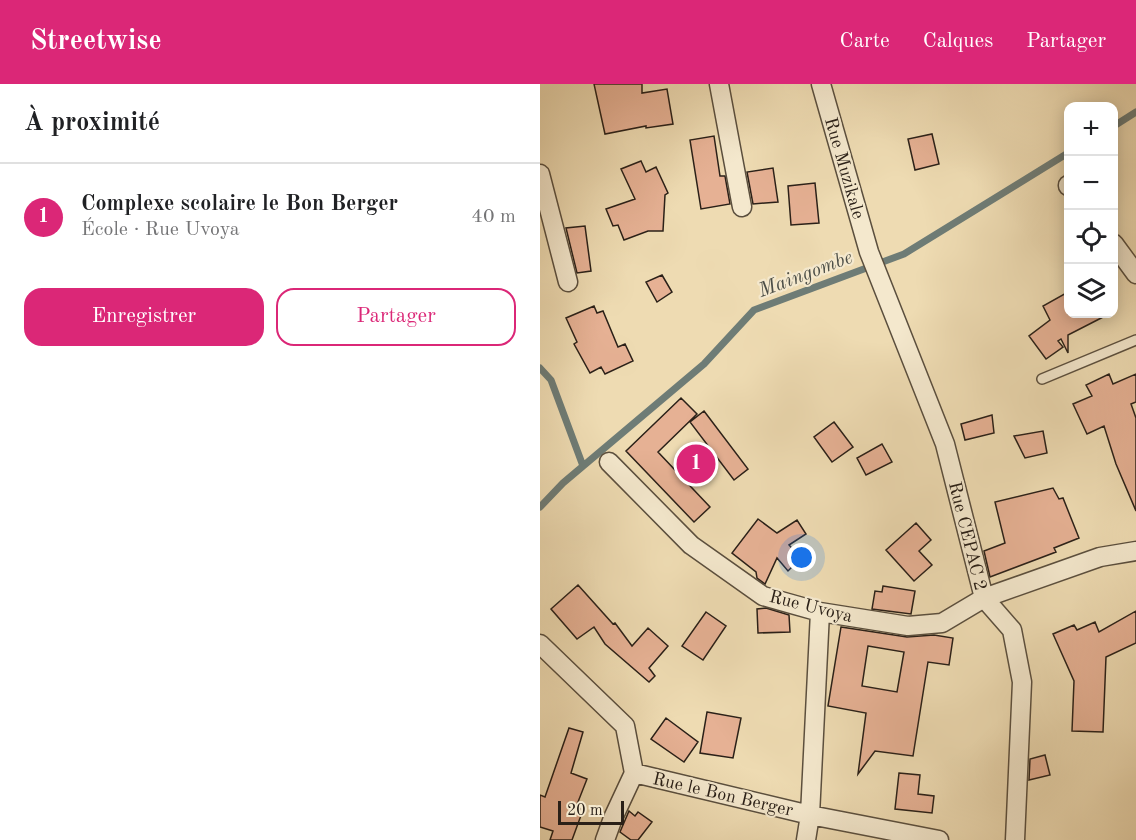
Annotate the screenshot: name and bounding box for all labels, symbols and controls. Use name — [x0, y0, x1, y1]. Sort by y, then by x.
text: Streetwise — [30, 28, 162, 56]
text: Carte — [840, 31, 890, 52]
text: Calques — [923, 31, 993, 52]
text: Partager — [1026, 31, 1106, 52]
map controls — [1064, 102, 1118, 318]
button: + — [1064, 102, 1118, 156]
text: À proximité — [24, 110, 160, 136]
street label: Rue Muzikale — [821, 115, 867, 221]
button: − — [1064, 156, 1118, 210]
text: Complexe scolaire le Bon Berger — [81, 193, 398, 215]
text: 1 — [38, 207, 49, 227]
text: 40 m — [471, 207, 516, 227]
button: locate — [1064, 210, 1118, 264]
text: École · Rue Uvoya — [81, 220, 240, 240]
water label: Maingombe — [755, 248, 856, 302]
button: layers — [1064, 264, 1118, 318]
button: Enregistrer — [24, 288, 264, 346]
button: Partager — [276, 288, 516, 346]
pin: 1 — [676, 442, 716, 487]
street label: Rue CEPAC 2 — [945, 480, 989, 593]
your location — [787, 543, 816, 572]
street label: Rue Uvoya — [767, 588, 854, 626]
street label: Rue le Bon Berger — [651, 770, 795, 820]
scale bar — [558, 798, 624, 826]
text: 20 m — [567, 803, 603, 819]

